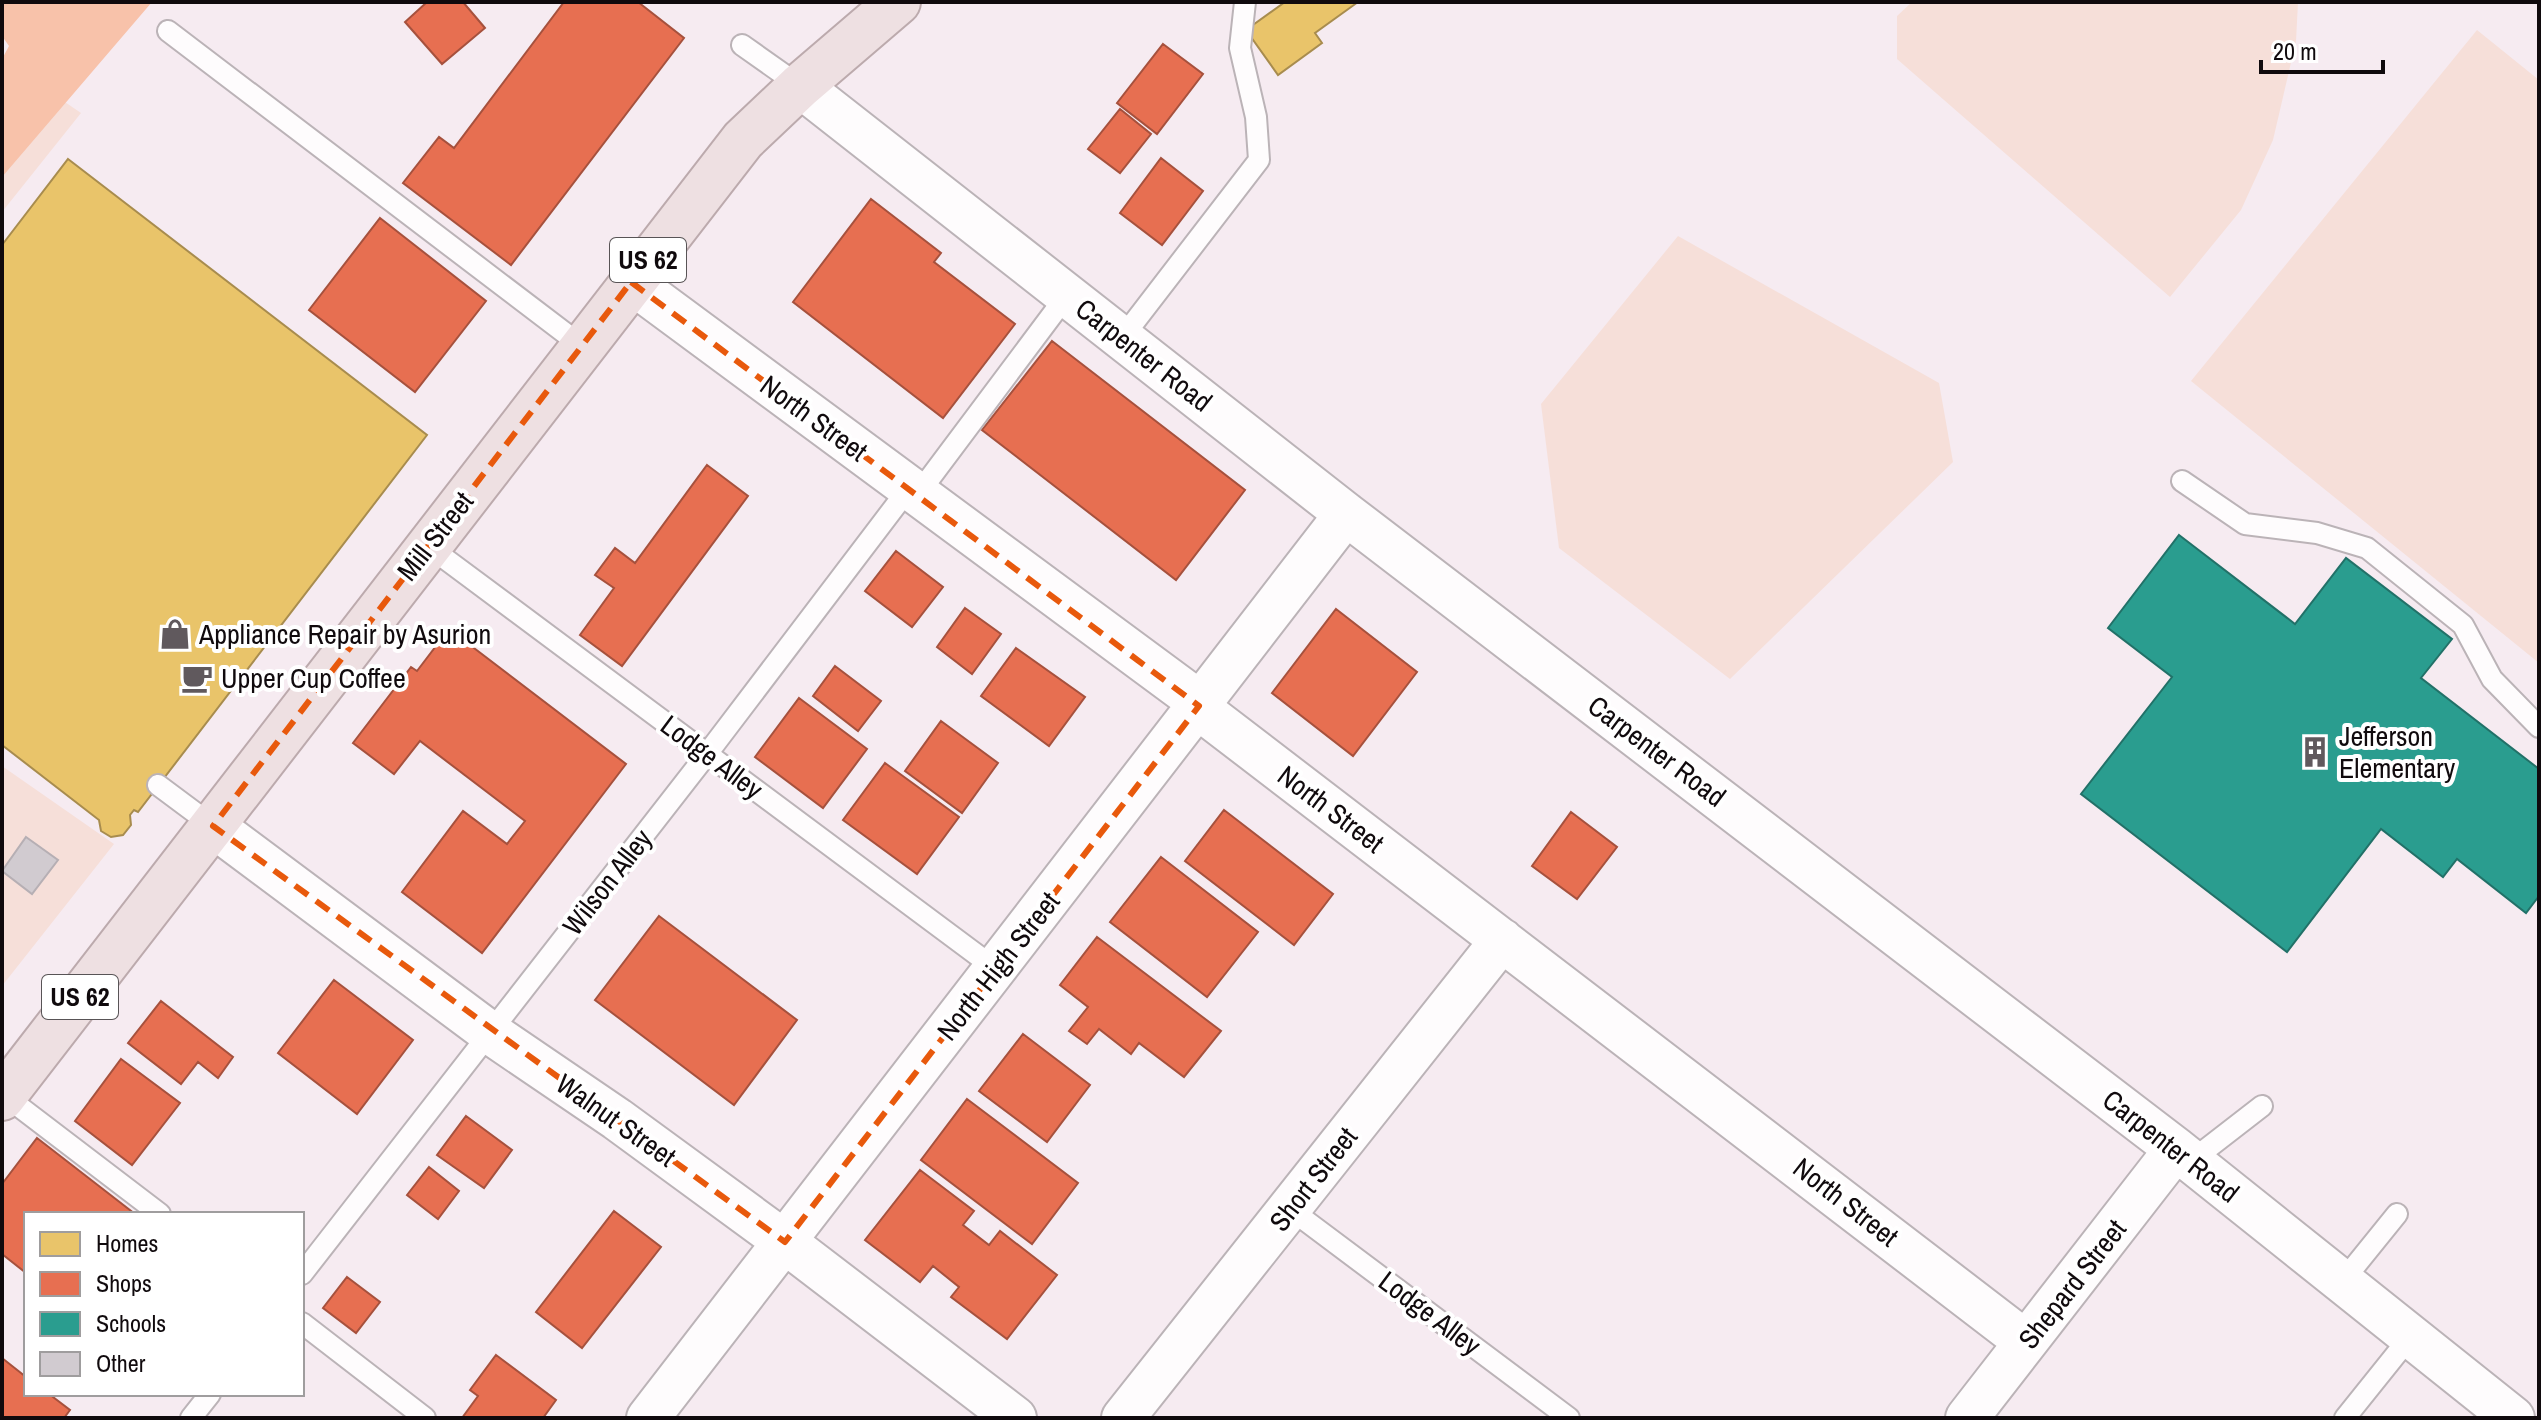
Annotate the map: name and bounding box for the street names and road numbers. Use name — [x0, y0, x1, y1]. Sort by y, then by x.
road number: US 62 — [610, 238, 686, 282]
street label: Carpenter Road — [1068, 290, 1220, 420]
street label: North Street — [753, 366, 875, 470]
street label: Mill Street — [388, 484, 482, 588]
street label: Carpenter Road — [1580, 687, 1734, 815]
street label: Lodge Alley — [653, 706, 771, 808]
street label: North Street — [1270, 757, 1392, 861]
street label: Wilson Alley — [554, 821, 661, 943]
street label: North High Street — [928, 884, 1068, 1048]
road number: US 62 — [42, 975, 118, 1019]
street label: Walnut Street — [548, 1065, 684, 1175]
street label: Carpenter Road — [2095, 1081, 2247, 1211]
street label: Short Street — [1260, 1119, 1366, 1239]
street label: North Street — [1786, 1149, 1906, 1255]
street label: Shepard Street — [2009, 1211, 2135, 1357]
street label: Lodge Alley — [1371, 1262, 1489, 1364]

